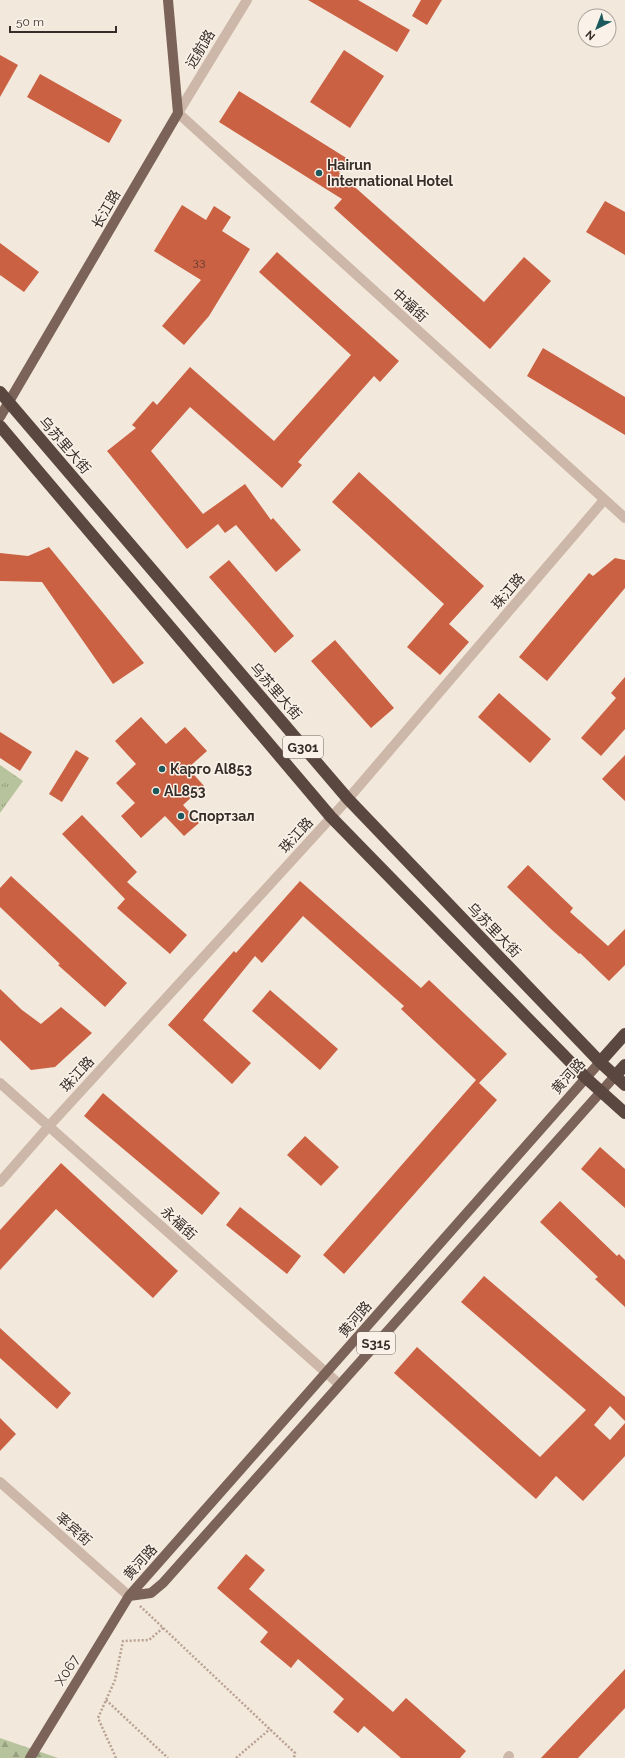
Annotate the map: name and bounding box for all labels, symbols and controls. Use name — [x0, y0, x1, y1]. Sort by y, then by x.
scale bar — [10, 8, 116, 34]
north arrow — [577, 8, 617, 48]
text: 50 m — [16, 15, 44, 29]
street label: 远航路 — [182, 27, 218, 71]
text: N — [583, 27, 598, 43]
place label: Hairun International Hotel — [327, 157, 454, 189]
marker: Hairun International Hotel — [314, 168, 324, 178]
street label: 长江路 — [89, 187, 123, 231]
house number: 33 — [193, 255, 205, 269]
street label: 中福街 — [389, 285, 431, 325]
street label: 乌苏里大街 — [36, 413, 94, 477]
street label: 珠江路 — [488, 570, 528, 612]
street label: 乌苏里大街 — [247, 659, 305, 723]
road number: G301 — [283, 736, 323, 758]
place label: Карго Al853 — [170, 761, 252, 777]
marker: Карго Al853 — [157, 764, 167, 774]
place label: AL853 — [164, 783, 206, 799]
marker: AL853 — [151, 786, 161, 796]
place label: Спортзал — [189, 808, 255, 824]
marker: Спортзал — [176, 811, 186, 821]
street label: 珠江路 — [276, 814, 316, 856]
street label: 乌苏里大街 — [464, 899, 524, 961]
street label: 珠江路 — [57, 1053, 97, 1095]
street label: 黄河路 — [548, 1055, 588, 1097]
street label: 永福街 — [158, 1203, 200, 1243]
street label: 黄河路 — [335, 1298, 375, 1340]
road number: S315 — [357, 1332, 395, 1354]
street label: 率宾街 — [53, 1509, 95, 1549]
street label: 黄河路 — [120, 1541, 160, 1583]
street label: X067 — [51, 1651, 83, 1688]

